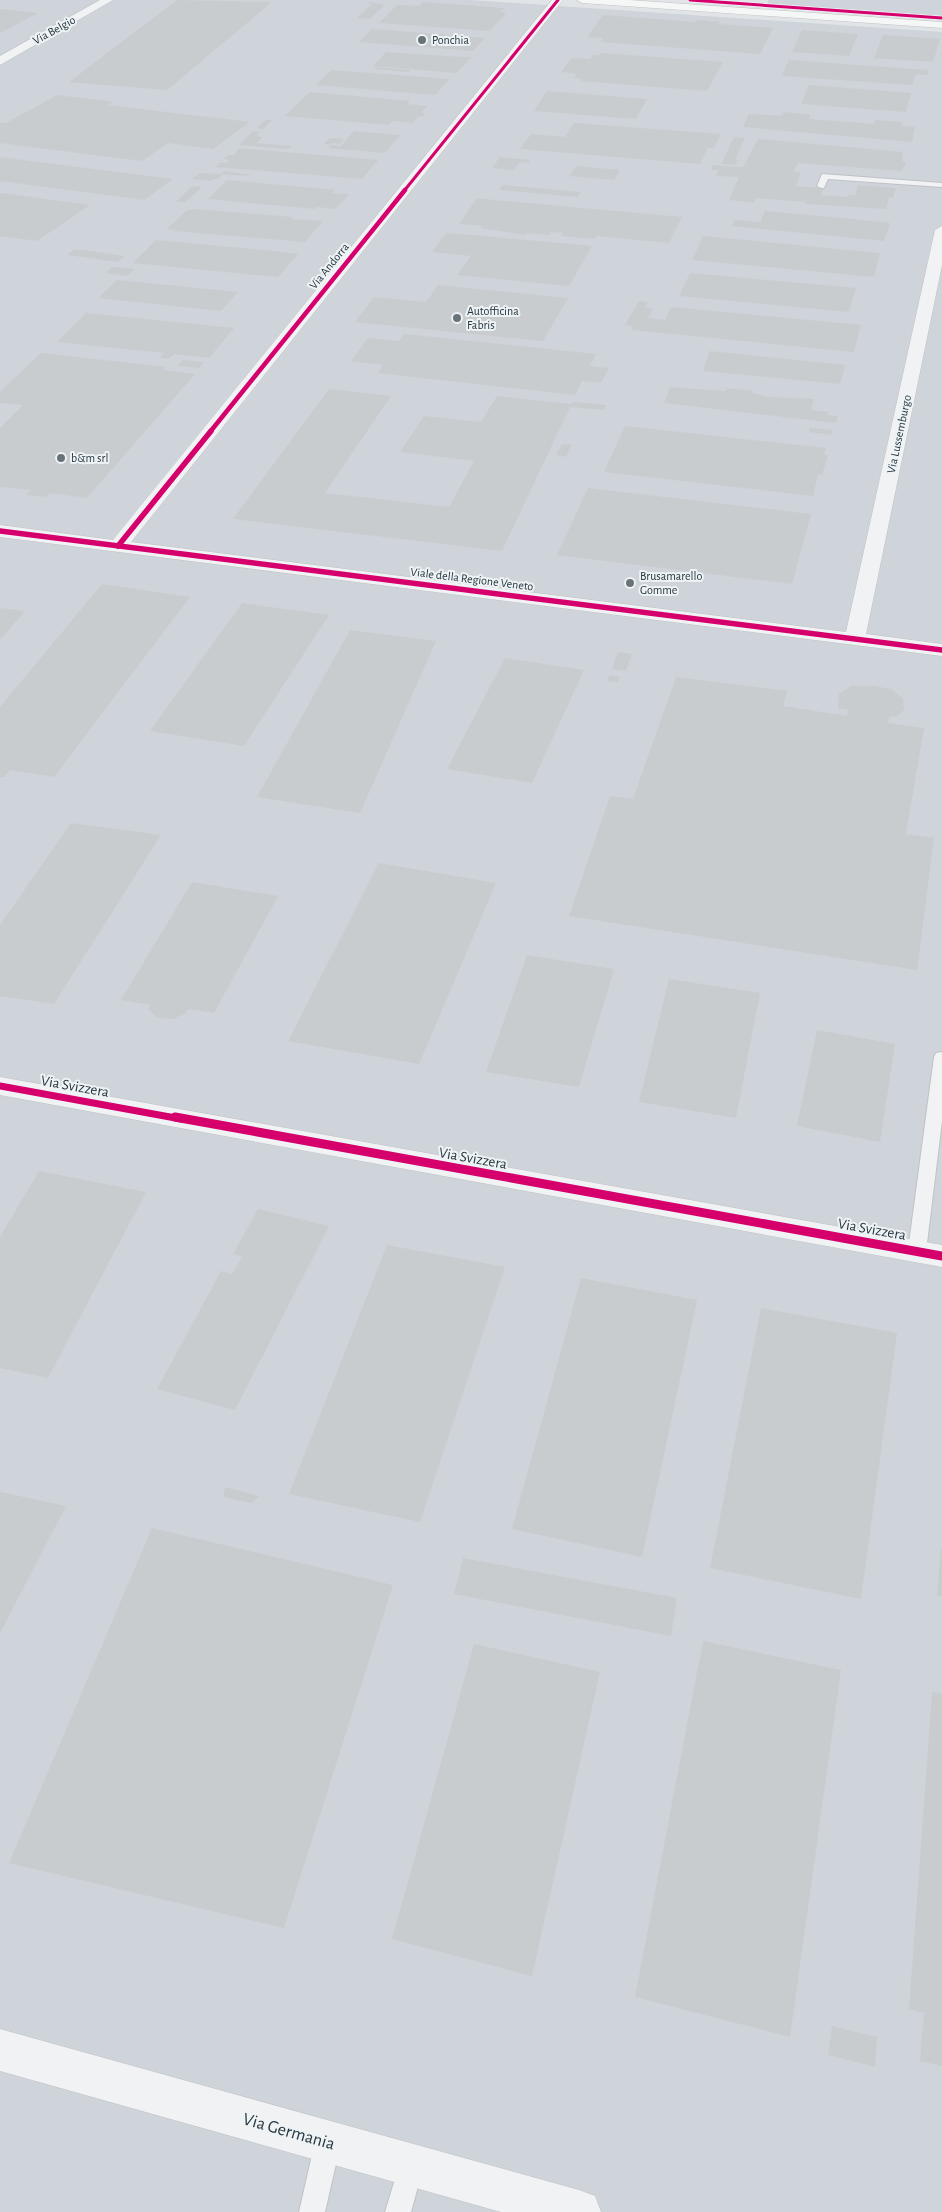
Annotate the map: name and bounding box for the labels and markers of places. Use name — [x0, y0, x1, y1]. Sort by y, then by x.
marker: Ponchia — [416, 34, 428, 46]
place label: Ponchia — [432, 34, 469, 46]
place label: Autofficina Fabris — [467, 305, 519, 331]
marker: Autofficina Fabris — [451, 312, 463, 324]
marker: b&m srl — [55, 452, 67, 464]
place label: b&m srl — [71, 452, 108, 464]
place label: Brusamarello Gomme — [640, 570, 703, 596]
marker: Brusamarello Gomme — [624, 577, 636, 589]

